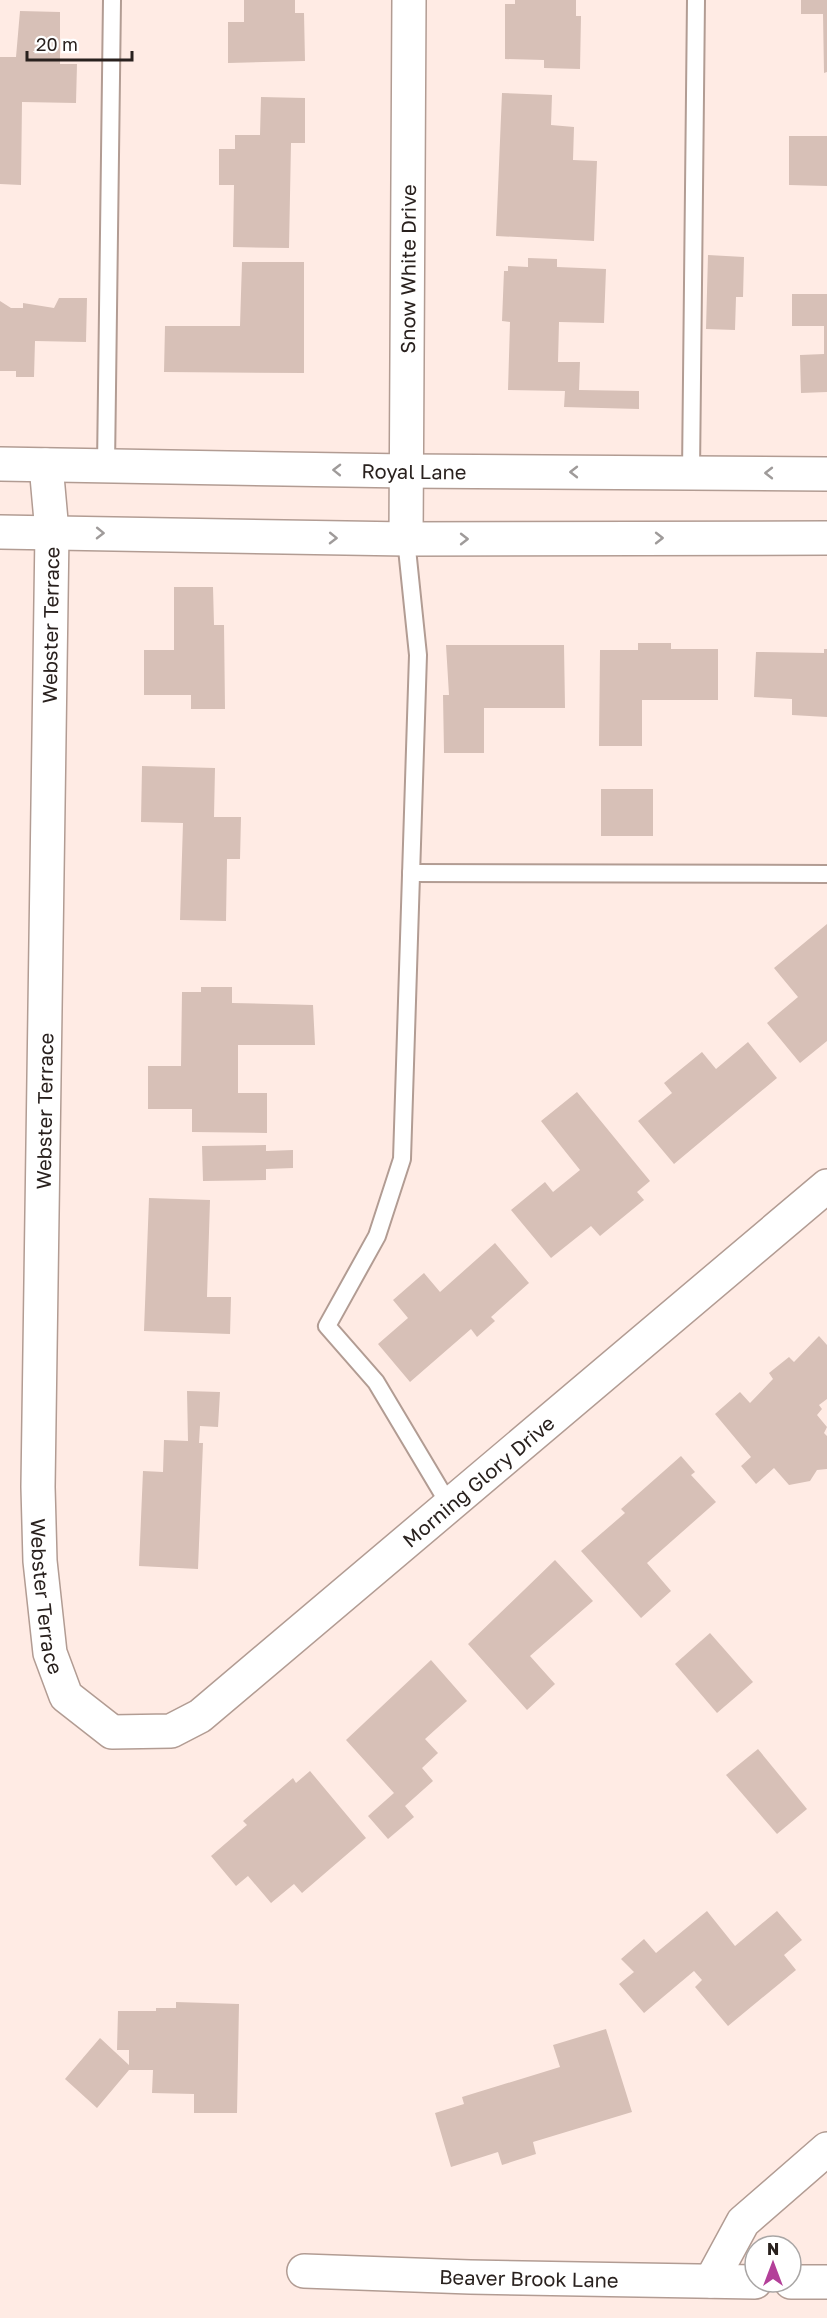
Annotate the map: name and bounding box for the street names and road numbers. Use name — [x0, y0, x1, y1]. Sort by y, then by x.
street label: Snow White Drive — [395, 184, 420, 354]
street label: Royal Lane — [361, 458, 467, 483]
street label: Webster Terrace — [37, 546, 63, 704]
street label: Webster Terrace — [31, 1032, 57, 1190]
street label: Morning Glory Drive — [397, 1410, 559, 1552]
street label: Webster Terrace — [27, 1518, 69, 1677]
street label: Beaver Brook Lane — [439, 2264, 619, 2292]

